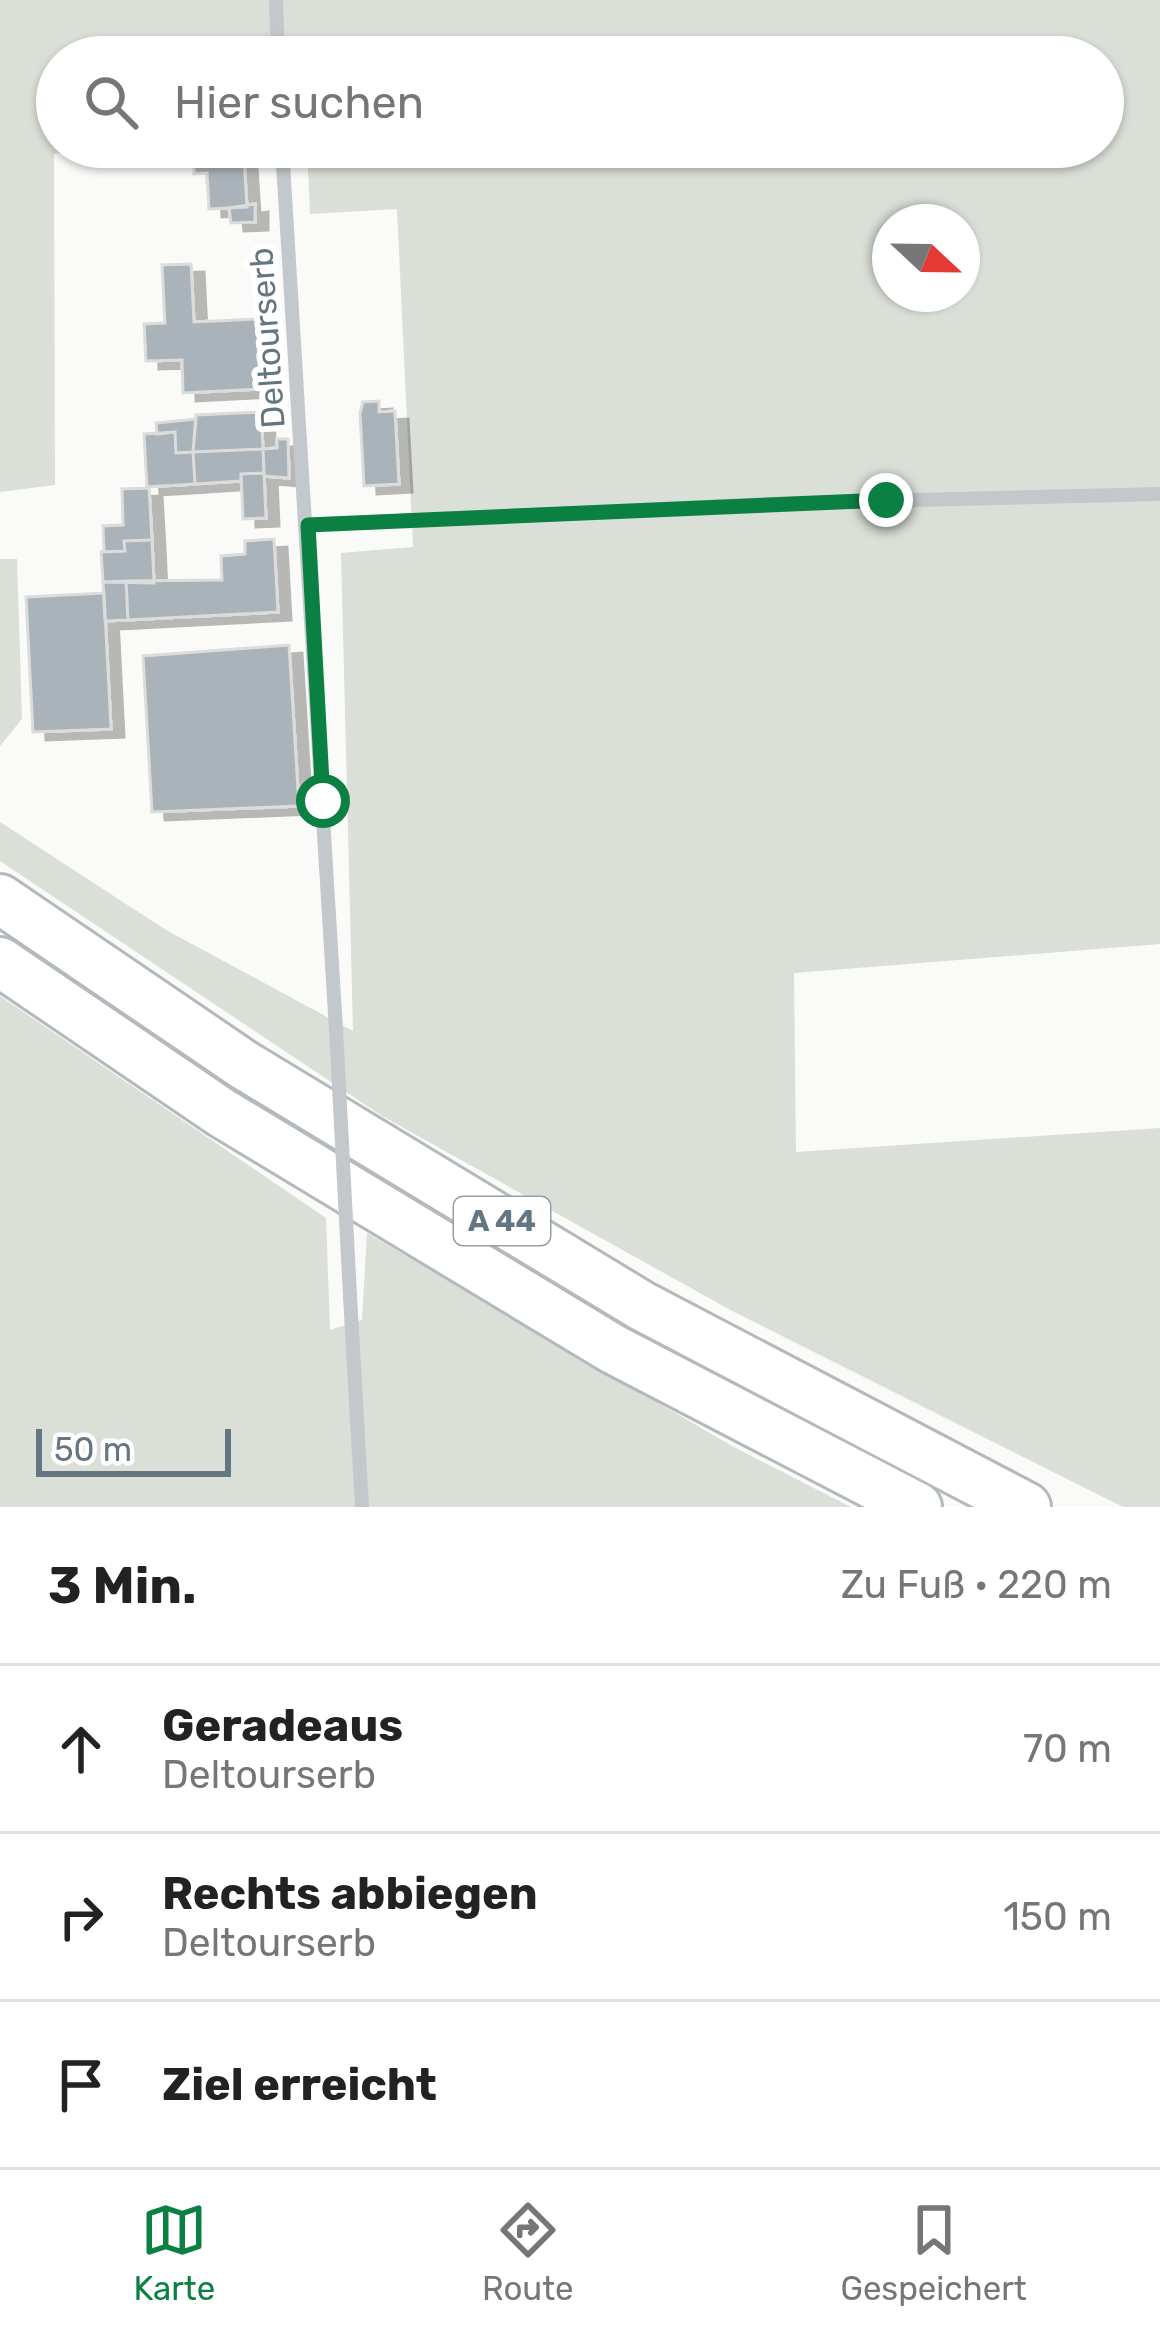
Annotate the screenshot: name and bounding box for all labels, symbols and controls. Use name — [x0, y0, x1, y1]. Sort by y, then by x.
search box — [36, 36, 1124, 168]
icon: search — [78, 69, 144, 135]
text: Hier suchen — [174, 76, 424, 129]
north arrow — [872, 204, 980, 312]
street label: Deltourserb — [241, 246, 293, 430]
route end — [859, 473, 913, 527]
route start — [296, 774, 350, 828]
road number: A 44 — [454, 1197, 550, 1245]
scale bar — [36, 1423, 231, 1476]
text: 50 m — [54, 1430, 132, 1469]
text: 3 Min. — [48, 1555, 197, 1616]
text: Zu Fuß · 220 m — [841, 1562, 1112, 1608]
text: Geradeaus — [162, 1699, 403, 1752]
icon: ahead — [48, 1716, 114, 1782]
text: 70 m — [1023, 1726, 1112, 1772]
text: Deltourserb — [162, 1752, 376, 1798]
text: Rechts abbiegen — [162, 1867, 538, 1920]
icon: right — [48, 1884, 114, 1950]
text: 150 m — [1003, 1894, 1112, 1940]
text: Deltourserb — [162, 1920, 376, 1966]
icon: arrive — [48, 2052, 114, 2118]
text: Ziel erreicht — [162, 2058, 437, 2111]
tab: Karte — [133, 2197, 215, 2308]
tab: Route — [482, 2197, 574, 2308]
tab: Gespeichert — [840, 2197, 1027, 2308]

